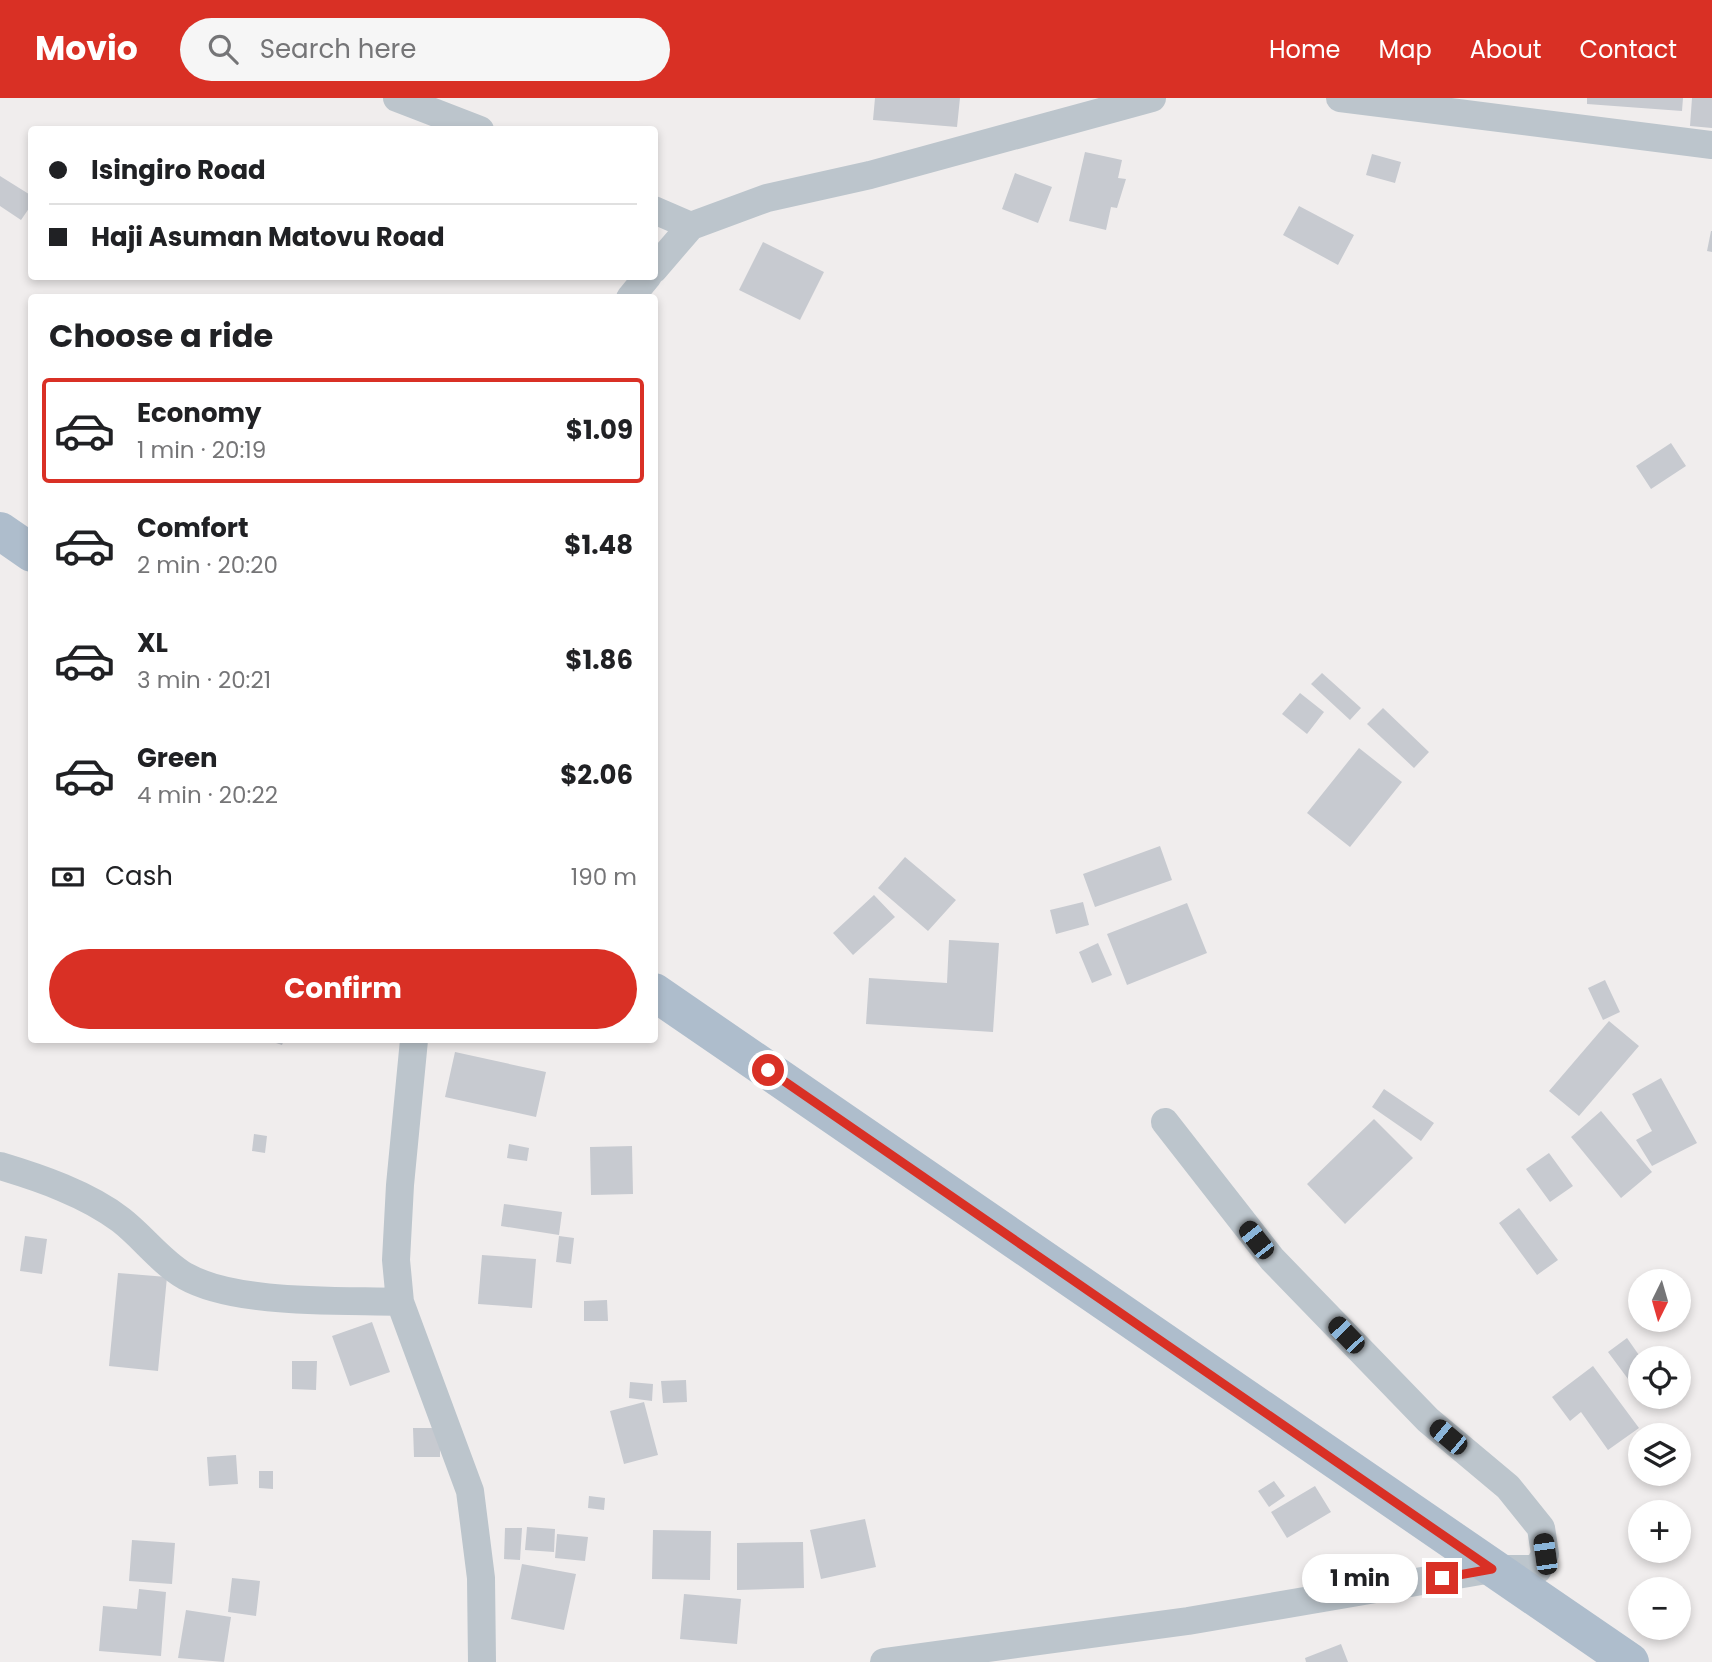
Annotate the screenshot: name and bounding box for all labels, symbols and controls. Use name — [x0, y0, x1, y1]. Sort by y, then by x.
search box — [180, 18, 670, 81]
text: Movio — [35, 25, 138, 72]
icon: search — [204, 30, 242, 68]
text: Search here — [260, 31, 416, 67]
text: Home — [1269, 33, 1341, 66]
text: Map — [1379, 33, 1432, 66]
text: About — [1470, 33, 1541, 66]
text: Contact — [1579, 33, 1677, 66]
text: Isingiro Road — [91, 152, 266, 188]
text: Haji Asuman Matovu Road — [91, 219, 445, 255]
text: Choose a ride — [49, 313, 273, 358]
text: Economy — [137, 395, 261, 431]
icon: car — [53, 399, 116, 462]
text: $1.09 — [566, 412, 633, 448]
text: 1 min · 20:19 — [137, 434, 266, 466]
text: Comfort — [137, 510, 249, 546]
icon: car — [53, 514, 116, 577]
text: $1.48 — [564, 527, 633, 563]
text: 2 min · 20:20 — [137, 549, 278, 581]
text: XL — [137, 625, 168, 661]
icon: car — [53, 629, 116, 692]
text: $1.86 — [565, 642, 633, 678]
text: 3 min · 20:21 — [137, 664, 271, 696]
text: Green — [137, 740, 218, 776]
icon: car — [53, 744, 116, 807]
text: $2.06 — [560, 757, 633, 793]
text: 4 min · 20:22 — [137, 779, 278, 811]
icon: cash — [49, 858, 87, 896]
text: Cash — [105, 858, 173, 894]
text: 190 m — [571, 861, 637, 893]
button: Confirm — [49, 949, 637, 1029]
route start — [752, 1054, 784, 1086]
car — [1235, 1217, 1278, 1263]
north arrow — [1628, 1269, 1690, 1332]
map controls — [1628, 1269, 1691, 1640]
car — [1324, 1313, 1369, 1357]
button: locate — [1628, 1346, 1691, 1409]
car — [1426, 1415, 1471, 1459]
button: layers — [1628, 1423, 1691, 1486]
button: + — [1628, 1500, 1691, 1563]
car — [1532, 1532, 1559, 1576]
callout: 1 min — [1302, 1554, 1418, 1602]
text: 1 min — [1330, 1562, 1390, 1594]
route end — [1426, 1562, 1458, 1594]
button: − — [1628, 1577, 1691, 1640]

